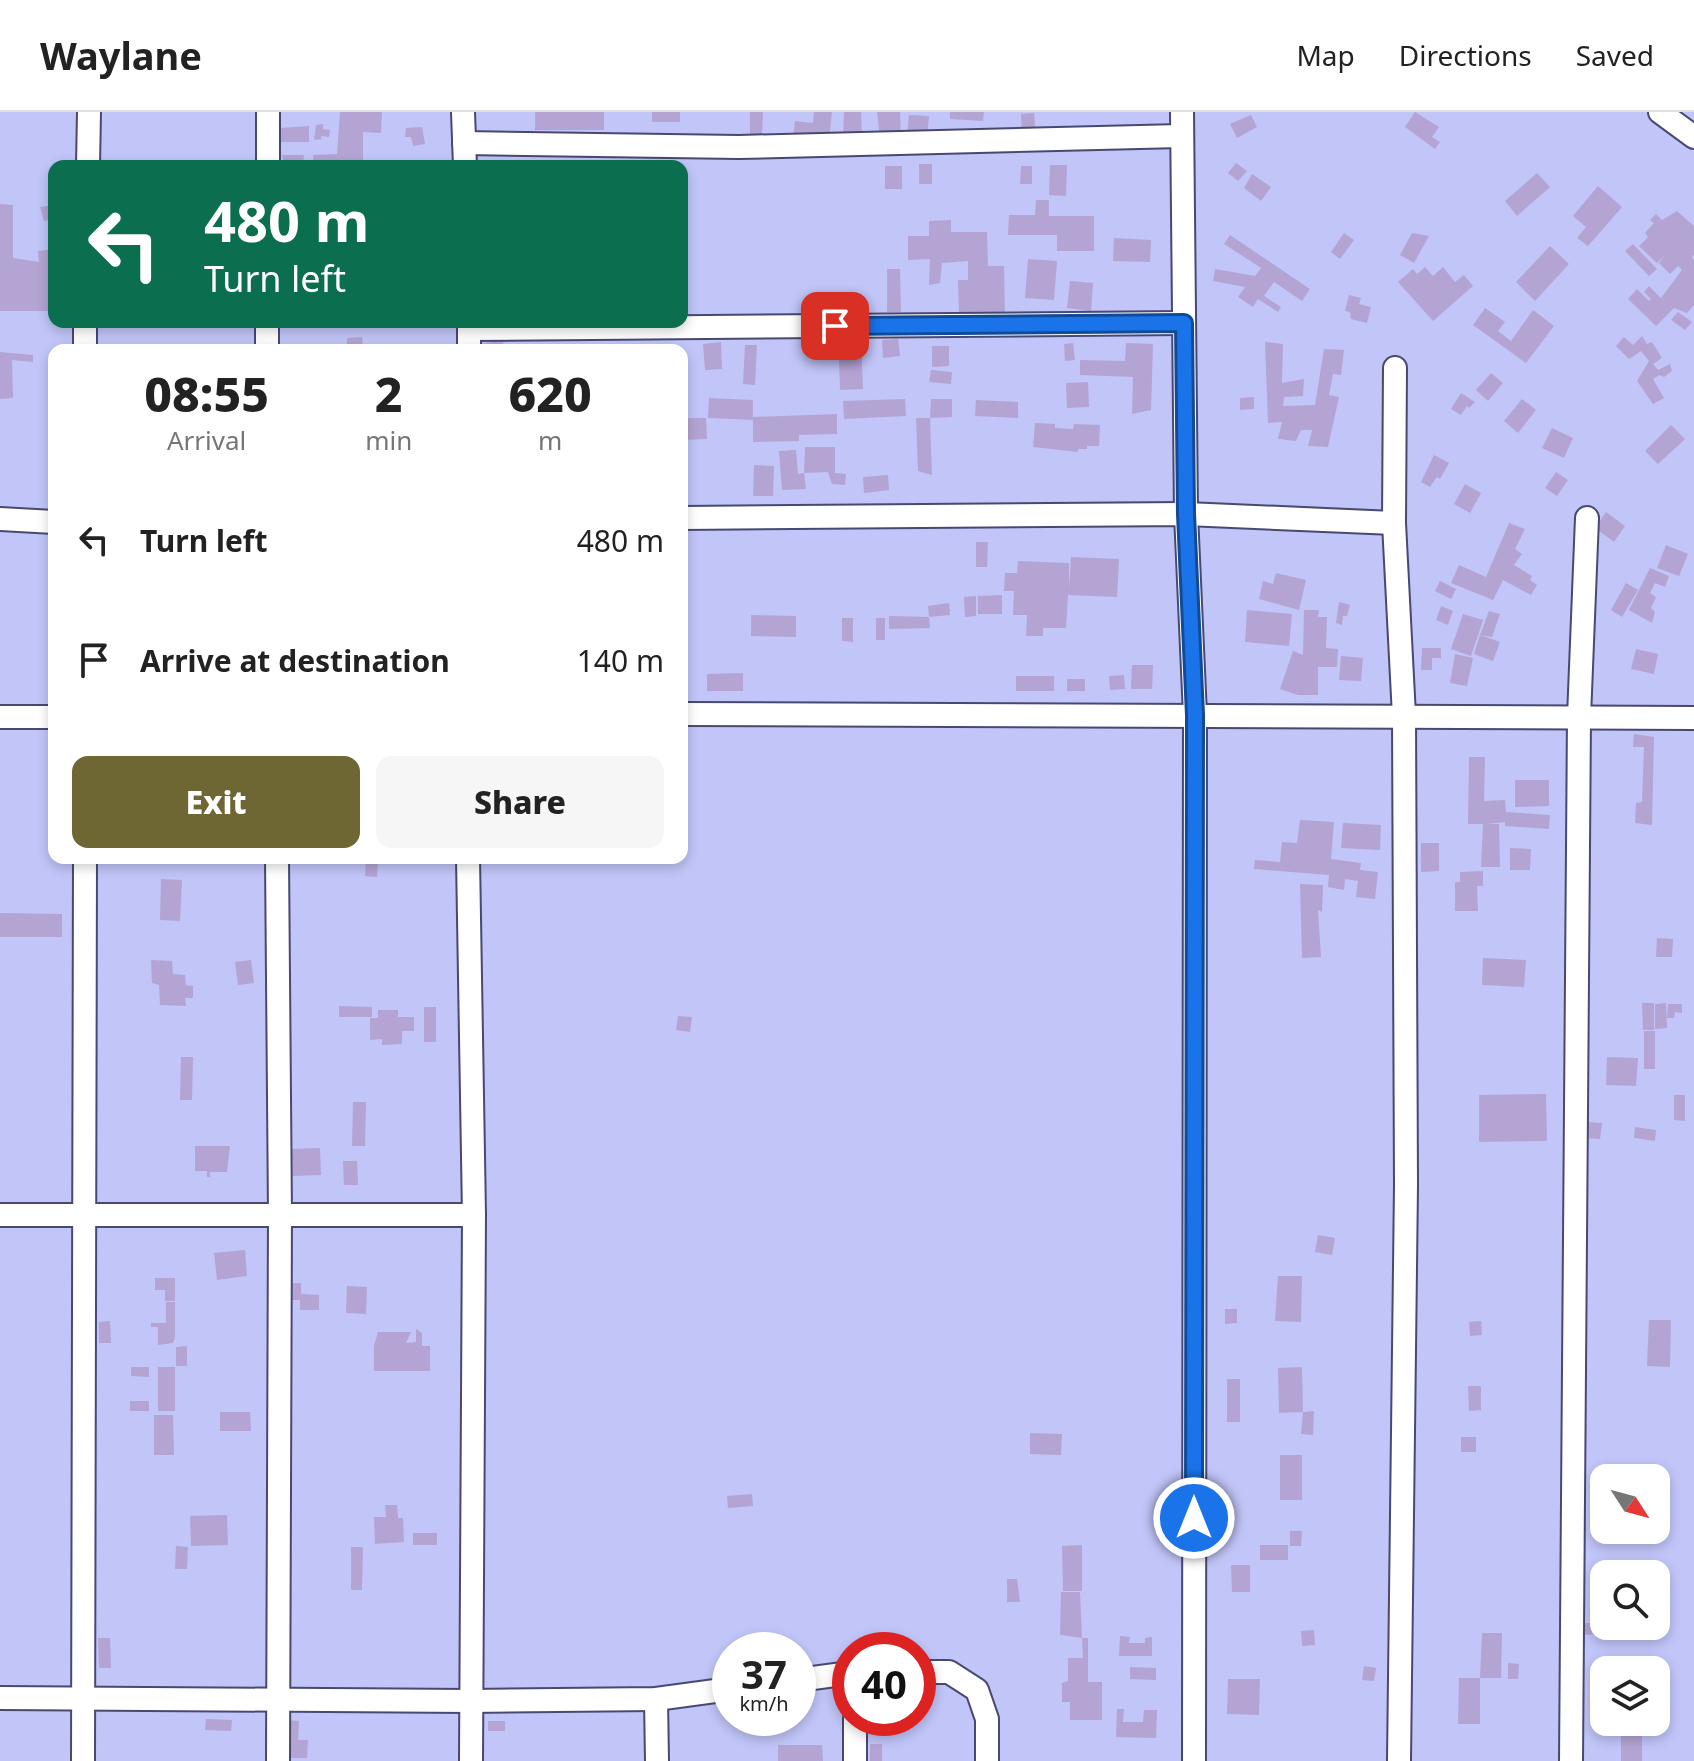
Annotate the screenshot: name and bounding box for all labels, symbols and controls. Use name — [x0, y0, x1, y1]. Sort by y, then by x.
text: Waylane — [40, 29, 202, 81]
text: Map — [1296, 36, 1355, 74]
text: Directions — [1399, 36, 1532, 74]
text: Saved — [1576, 36, 1654, 74]
text: 480 m — [204, 182, 369, 258]
icon: left — [72, 192, 176, 296]
text: Turn left — [204, 254, 346, 303]
pin — [801, 292, 869, 360]
icon: arrive — [813, 304, 857, 348]
text: 08:55 — [144, 361, 269, 426]
text: 2 — [375, 361, 403, 426]
text: 620 — [509, 361, 592, 426]
text: Arrival — [167, 422, 246, 458]
text: min — [365, 422, 412, 458]
text: m — [538, 422, 562, 458]
icon: left — [72, 518, 116, 562]
text: Turn left — [140, 520, 268, 561]
text: 480 m — [577, 520, 664, 561]
icon: arrive — [72, 638, 116, 682]
text: Arrive at destination — [140, 640, 450, 681]
text: 140 m — [577, 640, 664, 681]
button: Exit — [72, 756, 360, 848]
button: Share — [376, 756, 664, 848]
north arrow — [1590, 1464, 1670, 1544]
map controls — [1590, 1464, 1670, 1736]
position arrow — [1152, 1476, 1236, 1560]
button: search — [1590, 1560, 1670, 1640]
speed limit sign: 40 — [832, 1632, 936, 1736]
text: 37 — [741, 1646, 787, 1701]
button: layers — [1590, 1656, 1670, 1736]
text: km/h — [739, 1690, 789, 1717]

